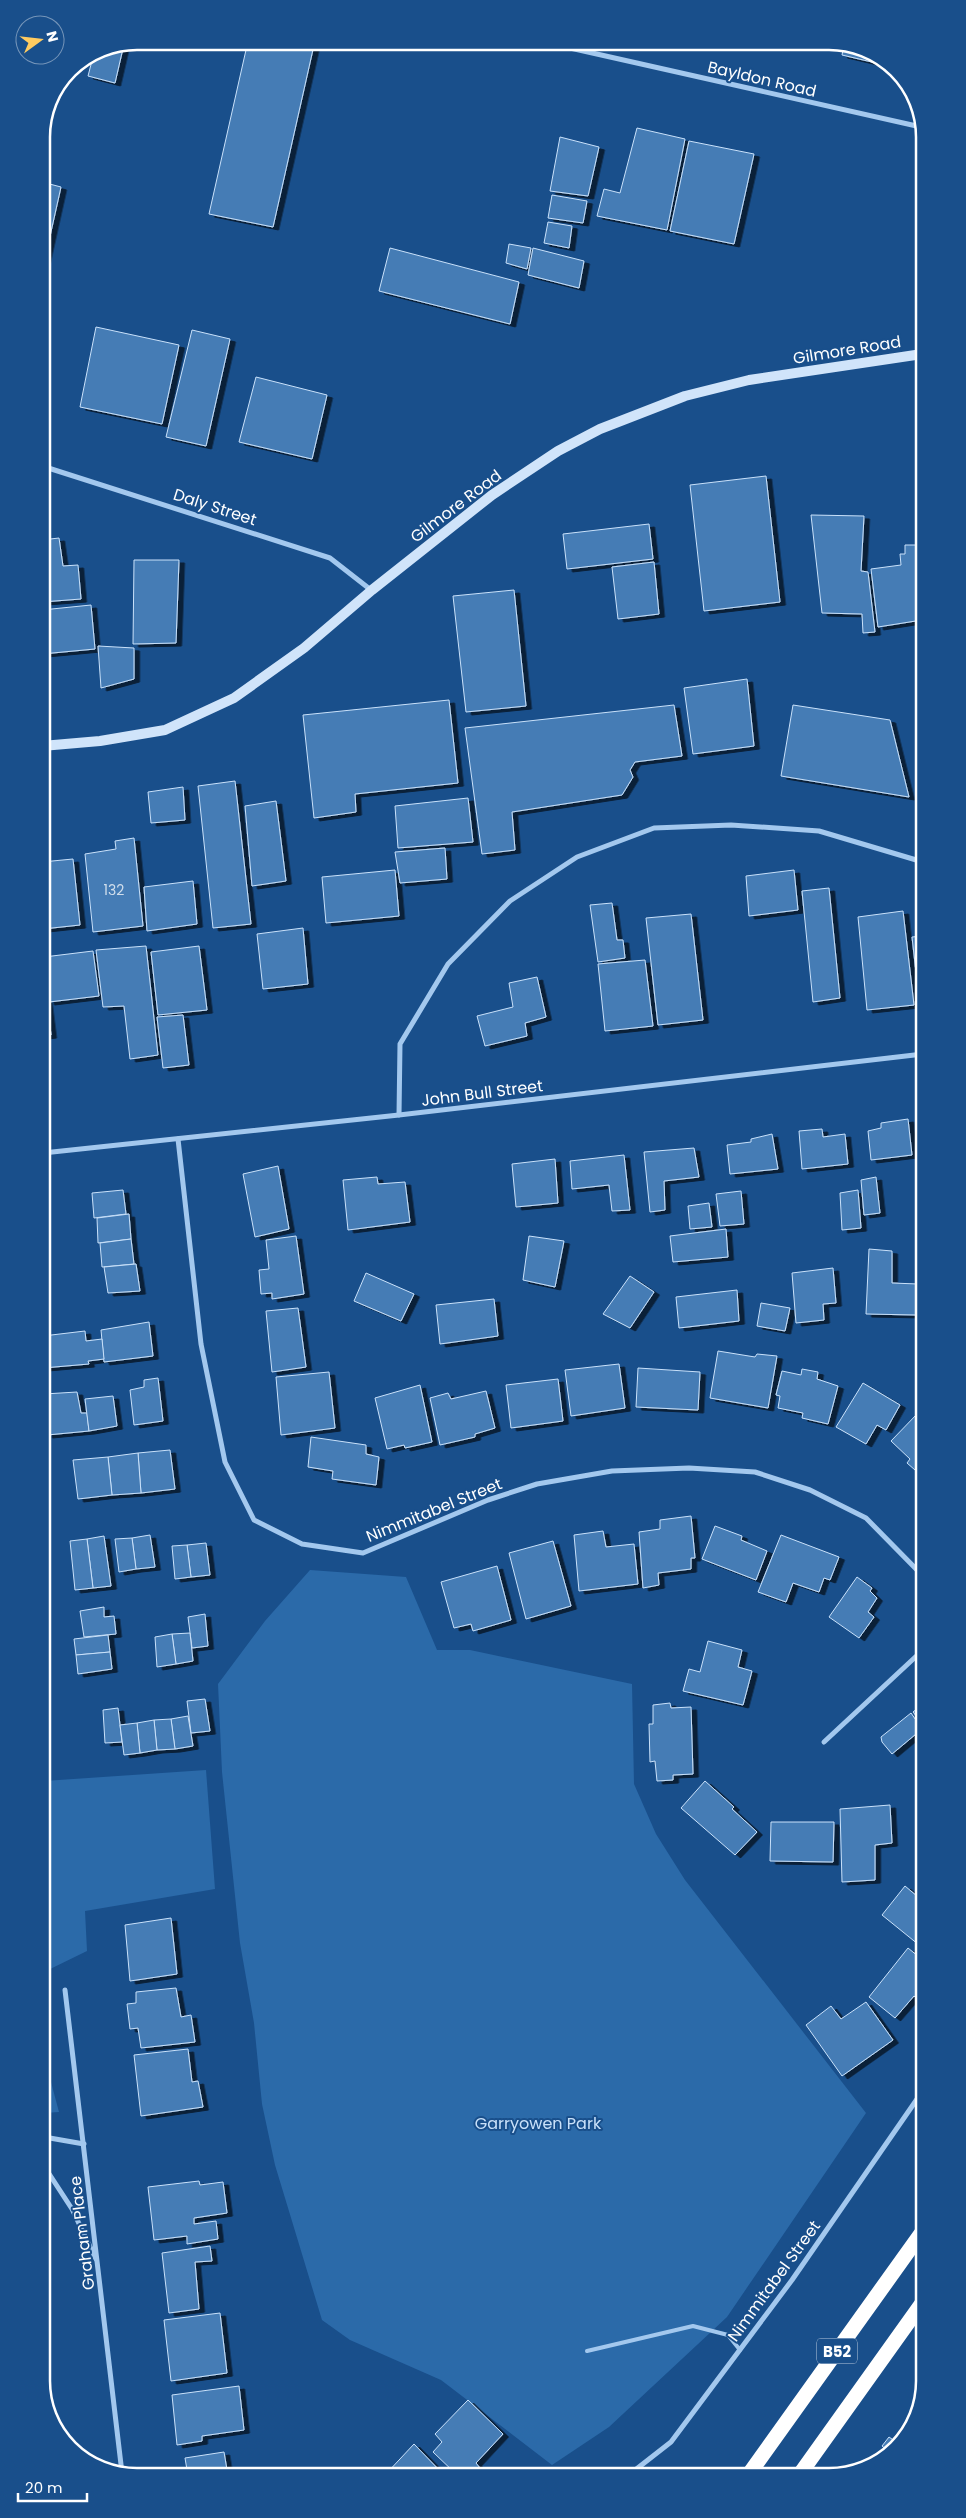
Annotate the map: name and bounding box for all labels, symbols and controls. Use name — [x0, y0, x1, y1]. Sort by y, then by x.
north arrow — [15, 15, 65, 65]
text: N — [42, 29, 64, 44]
street label: Bayldon Road — [705, 55, 819, 103]
street label: Gilmore Road — [791, 330, 903, 370]
street label: Gilmore Road — [406, 464, 506, 548]
street label: Daly Street — [170, 483, 260, 531]
house number: 132 — [104, 880, 124, 900]
street label: John Bull Street — [420, 1074, 544, 1112]
street label: Nimmitabel Street — [363, 1472, 505, 1548]
park label: Garryowen Park — [475, 2112, 602, 2135]
street label: Graham Place — [64, 2175, 100, 2291]
street label: Nimmitabel Street — [722, 2216, 826, 2346]
road number: B52 — [817, 2338, 857, 2364]
scale bar — [18, 2470, 86, 2502]
text: 20 m — [25, 2477, 63, 2498]

